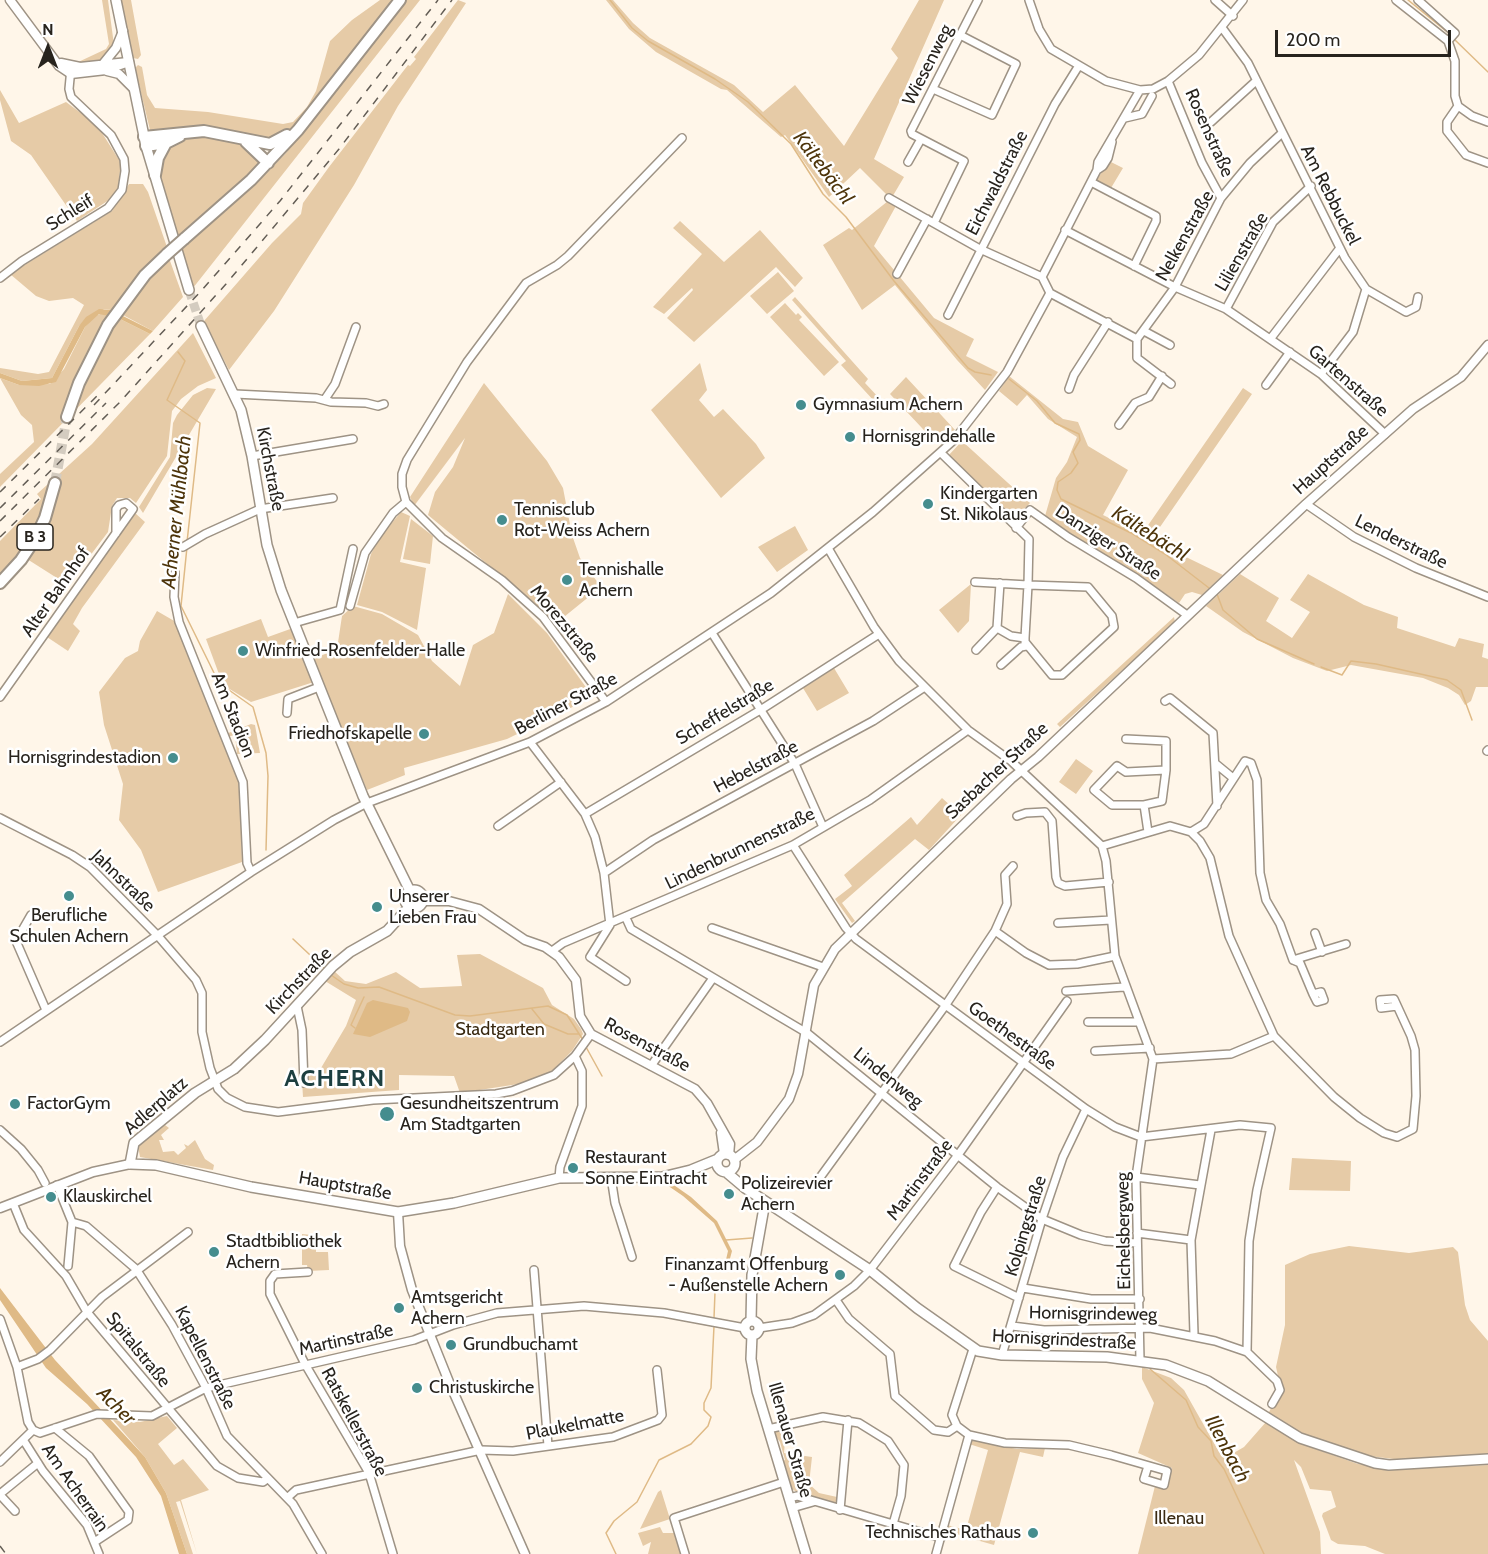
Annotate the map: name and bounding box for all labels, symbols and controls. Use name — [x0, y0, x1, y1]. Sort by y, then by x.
north arrow — [18, 18, 78, 78]
scale bar — [1278, 18, 1454, 56]
text: N — [42, 20, 54, 39]
street label: Wiesenweg — [898, 21, 958, 109]
text: 200 m — [1286, 29, 1340, 51]
street label: Rosenstraße — [1180, 85, 1238, 181]
water label: Kältebächl — [788, 127, 858, 209]
street label: Eichwaldstraße — [961, 127, 1033, 239]
street label: Am Rebbuckel — [1296, 141, 1364, 249]
street label: Nelkenstraße — [1151, 187, 1219, 285]
street label: Schleif — [42, 190, 98, 236]
street label: Lilienstraße — [1211, 209, 1273, 295]
street label: Gartenstraße — [1304, 340, 1392, 422]
place label: Gymnasium Achern — [813, 394, 963, 416]
marker: Gymnasium Achern — [794, 398, 808, 412]
street label: Hauptstraße — [1289, 421, 1373, 499]
street label: Kirchstraße — [251, 425, 289, 513]
place label: Hornisgrindehalle — [862, 426, 995, 448]
marker: Hornisgrindehalle — [843, 430, 857, 444]
water label: Acherner Mühlbach — [157, 434, 197, 590]
place label: Kindergarten St. Nikolaus — [940, 483, 1038, 526]
marker: Kindergarten St. Nikolaus — [921, 497, 935, 511]
place label: Tennisclub Rot-Weiss Achern — [514, 499, 650, 542]
street label: Danziger Straße — [1051, 501, 1165, 585]
water label: Kältebächl — [1107, 501, 1193, 567]
street label: Lenderstraße — [1351, 510, 1451, 574]
marker: Tennisclub Rot-Weiss Achern — [495, 513, 509, 527]
road number: B 3 — [17, 524, 53, 550]
street label: Alter Bahnhof — [17, 543, 95, 641]
place label: Tennishalle Achern — [579, 559, 664, 602]
marker: Tennishalle Achern — [560, 573, 574, 587]
street label: Morezstraße — [525, 581, 603, 667]
place label: Winfried-Rosenfelder-Halle — [255, 640, 465, 662]
marker: Winfried-Rosenfelder-Halle — [236, 644, 250, 658]
street label: Berliner Straße — [511, 668, 621, 740]
street label: Am Stadion — [206, 669, 260, 761]
street label: Scheffelstraße — [672, 674, 778, 750]
street label: Sasbacher Straße — [941, 718, 1053, 824]
place label: Friedhofskapelle — [288, 723, 412, 745]
marker: Friedhofskapelle — [417, 727, 431, 741]
street label: Hebelstraße — [710, 736, 802, 798]
place label: Hornisgrindestadion — [8, 747, 161, 769]
marker: Hornisgrindestadion — [166, 751, 180, 765]
street label: Lindenbrunnenstraße — [662, 803, 818, 895]
street label: Jahnstraße — [87, 845, 159, 917]
place label: Unserer Lieben Frau — [389, 886, 477, 928]
marker: Berufliche Schulen Achern — [62, 889, 76, 903]
marker: Unserer Lieben Frau — [370, 900, 384, 914]
place label: Berufliche Schulen Achern — [9, 905, 129, 948]
street label: Kirchstraße — [262, 943, 336, 1019]
street label: Goethestraße — [964, 997, 1060, 1075]
street label: Rosenstraße — [600, 1013, 694, 1077]
park label: Stadtgarten — [455, 1019, 545, 1041]
street label: Lindenweg — [849, 1043, 927, 1113]
district label: ACHERN — [284, 1065, 386, 1093]
street label: Adlerplatz — [120, 1073, 192, 1139]
place label: FactorGym — [27, 1093, 111, 1115]
place label: Gesundheitszentrum Am Stadtgarten — [400, 1093, 559, 1136]
marker: FactorGym — [8, 1097, 22, 1111]
marker: Gesundheitszentrum Am Stadtgarten — [378, 1105, 396, 1123]
street label: Martinstraße — [882, 1135, 958, 1225]
place label: Restaurant Sonne Eintracht — [585, 1147, 707, 1190]
marker: Restaurant Sonne Eintracht — [566, 1161, 580, 1175]
street label: Hauptstraße — [297, 1167, 393, 1205]
street label: Eichelsbergweg — [1112, 1172, 1136, 1290]
place label: Polizeirevier Achern — [741, 1173, 833, 1216]
street label: Kolpingstraße — [1000, 1173, 1052, 1279]
place label: Klauskirchel — [63, 1186, 152, 1208]
marker: Polizeirevier Achern — [722, 1187, 736, 1201]
marker: Klauskirchel — [44, 1190, 58, 1204]
place label: Stadtbibliothek Achern — [226, 1231, 342, 1274]
marker: Stadtbibliothek Achern — [207, 1245, 221, 1259]
place label: Finanzamt Offenburg - Außenstelle Achern — [665, 1254, 828, 1296]
marker: Finanzamt Offenburg - Außenstelle Achern — [833, 1268, 847, 1282]
place label: Amtsgericht Achern — [411, 1287, 503, 1330]
marker: Amtsgericht Achern — [392, 1301, 406, 1315]
street label: Hornisgrindeweg — [1029, 1302, 1157, 1326]
street label: Kapellenstraße — [170, 1303, 240, 1413]
street label: Spitalstraße — [101, 1308, 175, 1392]
street label: Martinstraße — [297, 1319, 395, 1361]
street label: Hornisgrindestraße — [991, 1325, 1137, 1355]
place label: Grundbuchamt — [463, 1334, 578, 1356]
marker: Grundbuchamt — [444, 1338, 458, 1352]
street label: Ratskellerstraße — [316, 1364, 392, 1480]
place label: Christuskirche — [429, 1377, 534, 1399]
street label: Illenauer Straße — [763, 1380, 817, 1500]
marker: Christuskirche — [410, 1381, 424, 1395]
water label: Acher — [92, 1382, 140, 1430]
street label: Plaukelmatte — [524, 1405, 626, 1445]
water label: Illenbach — [1199, 1411, 1255, 1487]
street label: Am Acherrain — [37, 1440, 113, 1536]
park label: Illenau — [1154, 1508, 1204, 1530]
place label: Technisches Rathaus — [865, 1522, 1021, 1544]
marker: Technisches Rathaus — [1026, 1526, 1040, 1540]

